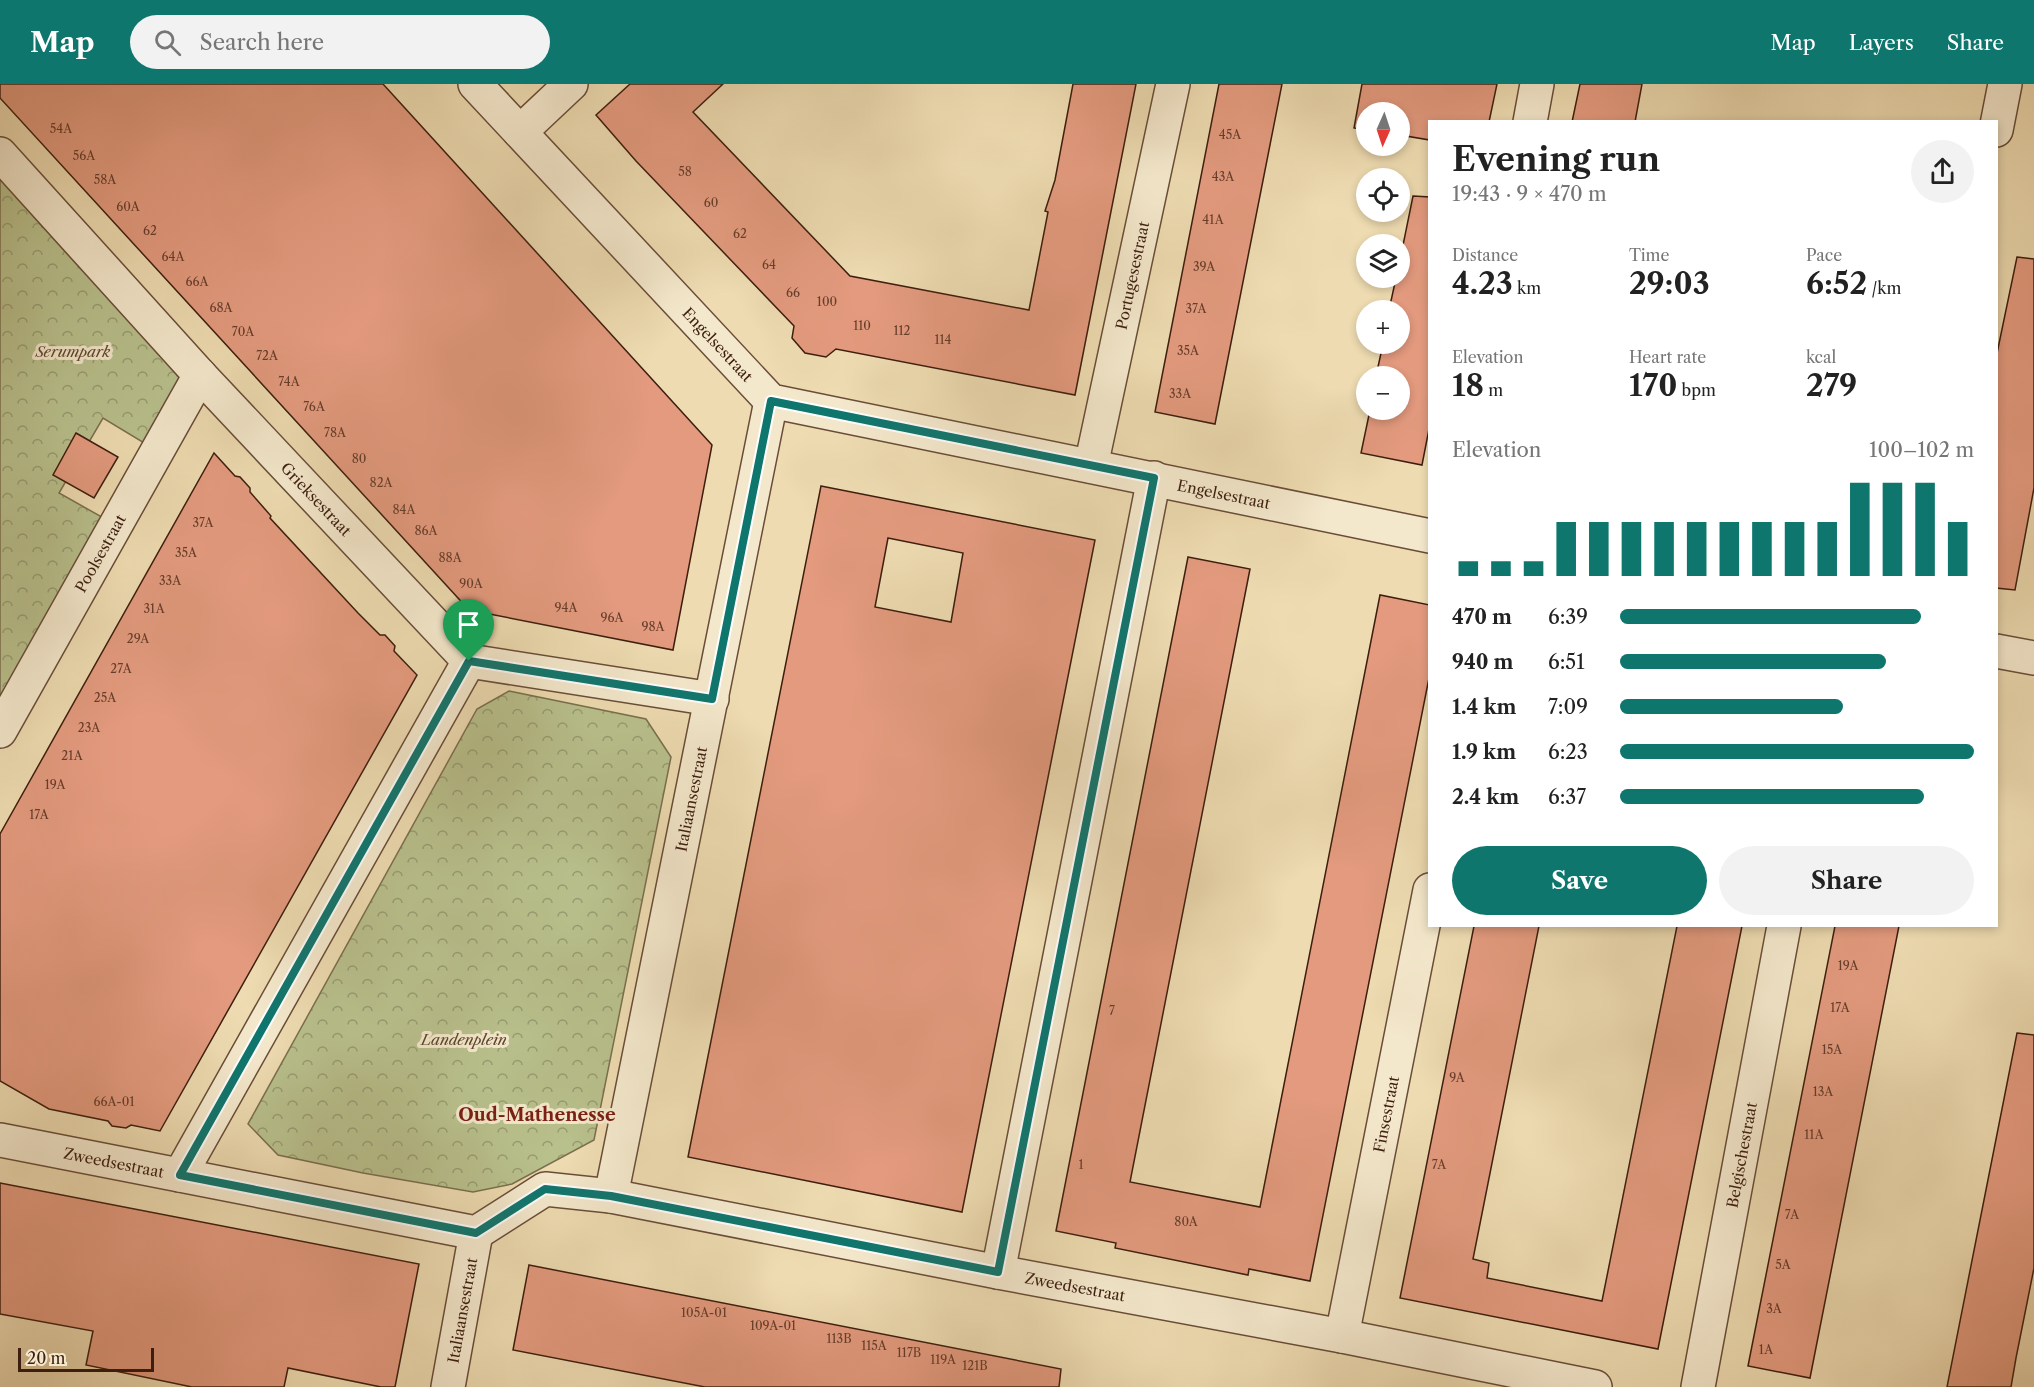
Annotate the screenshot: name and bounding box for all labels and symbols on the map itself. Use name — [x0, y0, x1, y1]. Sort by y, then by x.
north arrow — [1356, 102, 1410, 156]
house number: 54A — [50, 121, 73, 136]
house number: 45A — [1219, 127, 1242, 142]
house number: 56A — [73, 148, 96, 163]
house number: 58 — [678, 164, 692, 179]
house number: 43A — [1212, 169, 1235, 184]
house number: 58A — [94, 172, 117, 187]
house number: 60 — [704, 195, 718, 210]
house number: 60A — [116, 199, 141, 214]
house number: 41A — [1202, 212, 1225, 227]
street label: Portugesestraat — [1111, 219, 1153, 331]
house number: 62 — [143, 223, 157, 238]
house number: 62 — [733, 226, 747, 241]
house number: 64A — [162, 249, 186, 264]
house number: 64 — [762, 257, 776, 272]
house number: 39A — [1193, 259, 1216, 274]
house number: 66A — [186, 274, 210, 289]
house number: 66 — [786, 285, 800, 300]
house number: 100 — [817, 294, 837, 309]
house number: 68A — [209, 300, 234, 315]
house number: 37A — [1186, 301, 1208, 316]
street label: Engelsestraat — [679, 303, 758, 386]
house number: 110 — [853, 318, 871, 333]
house number: 112 — [894, 323, 911, 338]
house number: 70A — [232, 324, 255, 339]
house number: 114 — [934, 332, 952, 347]
park label: Serumpark — [35, 342, 111, 361]
house number: 35A — [1177, 343, 1200, 358]
house number: 72A — [256, 348, 279, 363]
house number: 74A — [278, 374, 301, 389]
house number: 33A — [1169, 386, 1192, 401]
house number: 76A — [303, 399, 326, 414]
house number: 78A — [324, 425, 347, 440]
house number: 80 — [352, 451, 366, 466]
street label: Grieksestraat — [277, 458, 356, 540]
house number: 82A — [370, 475, 394, 490]
street label: Engelsestraat — [1176, 475, 1273, 513]
house number: 84A — [392, 502, 417, 517]
street label: Poolsestraat — [70, 510, 130, 596]
house number: 37A — [193, 515, 215, 530]
house number: 86A — [414, 523, 439, 538]
house number: 35A — [175, 545, 198, 560]
house number: 88A — [438, 550, 463, 565]
house number: 33A — [159, 573, 182, 588]
house number: 90A — [459, 576, 484, 591]
pin — [443, 599, 494, 661]
house number: 94A — [555, 600, 579, 615]
house number: 31A — [143, 601, 166, 616]
house number: 96A — [601, 610, 625, 625]
house number: 98A — [641, 619, 666, 634]
house number: 29A — [127, 631, 150, 646]
house number: 27A — [110, 661, 133, 676]
house number: 25A — [94, 690, 117, 705]
house number: 23A — [78, 720, 101, 735]
street label: Italiaansestraat — [671, 744, 711, 853]
house number: 21A — [61, 748, 84, 763]
house number: 19A — [45, 777, 66, 792]
house number: 17A — [29, 807, 50, 822]
house number: 19A — [1838, 958, 1859, 973]
house number: 17A — [1830, 1000, 1851, 1015]
house number: 7 — [1109, 1003, 1115, 1018]
park label: Landenplein — [420, 1030, 507, 1049]
house number: 15A — [1822, 1042, 1843, 1057]
house number: 9A — [1449, 1070, 1466, 1085]
street label: Finsestraat — [1369, 1074, 1403, 1154]
house number: 13A — [1813, 1084, 1834, 1099]
house number: 66A-01 — [94, 1094, 134, 1109]
street label: Belgischestraat — [1722, 1100, 1761, 1209]
district label: Oud-Mathenesse — [458, 1104, 616, 1126]
house number: 11A — [1804, 1127, 1825, 1142]
street label: Zweedsestraat — [62, 1143, 166, 1181]
house number: 1 — [1078, 1157, 1084, 1172]
house number: 7A — [1432, 1157, 1447, 1172]
house number: 7A — [1785, 1207, 1800, 1222]
house number: 80A — [1174, 1214, 1199, 1229]
street label: Italiaansestraat — [443, 1255, 481, 1365]
house number: 5A — [1775, 1257, 1792, 1272]
street label: Zweedsestraat — [1023, 1268, 1128, 1305]
house number: 3A — [1766, 1301, 1783, 1316]
house number: 105A-01 — [681, 1305, 727, 1320]
house number: 109A-01 — [750, 1318, 796, 1333]
house number: 113B — [826, 1331, 852, 1346]
house number: 115A — [861, 1338, 888, 1353]
house number: 1A — [1759, 1342, 1774, 1357]
scale bar — [18, 1345, 154, 1372]
house number: 117B — [897, 1345, 921, 1360]
house number: 119A — [930, 1352, 957, 1367]
house number: 121B — [962, 1358, 988, 1373]

